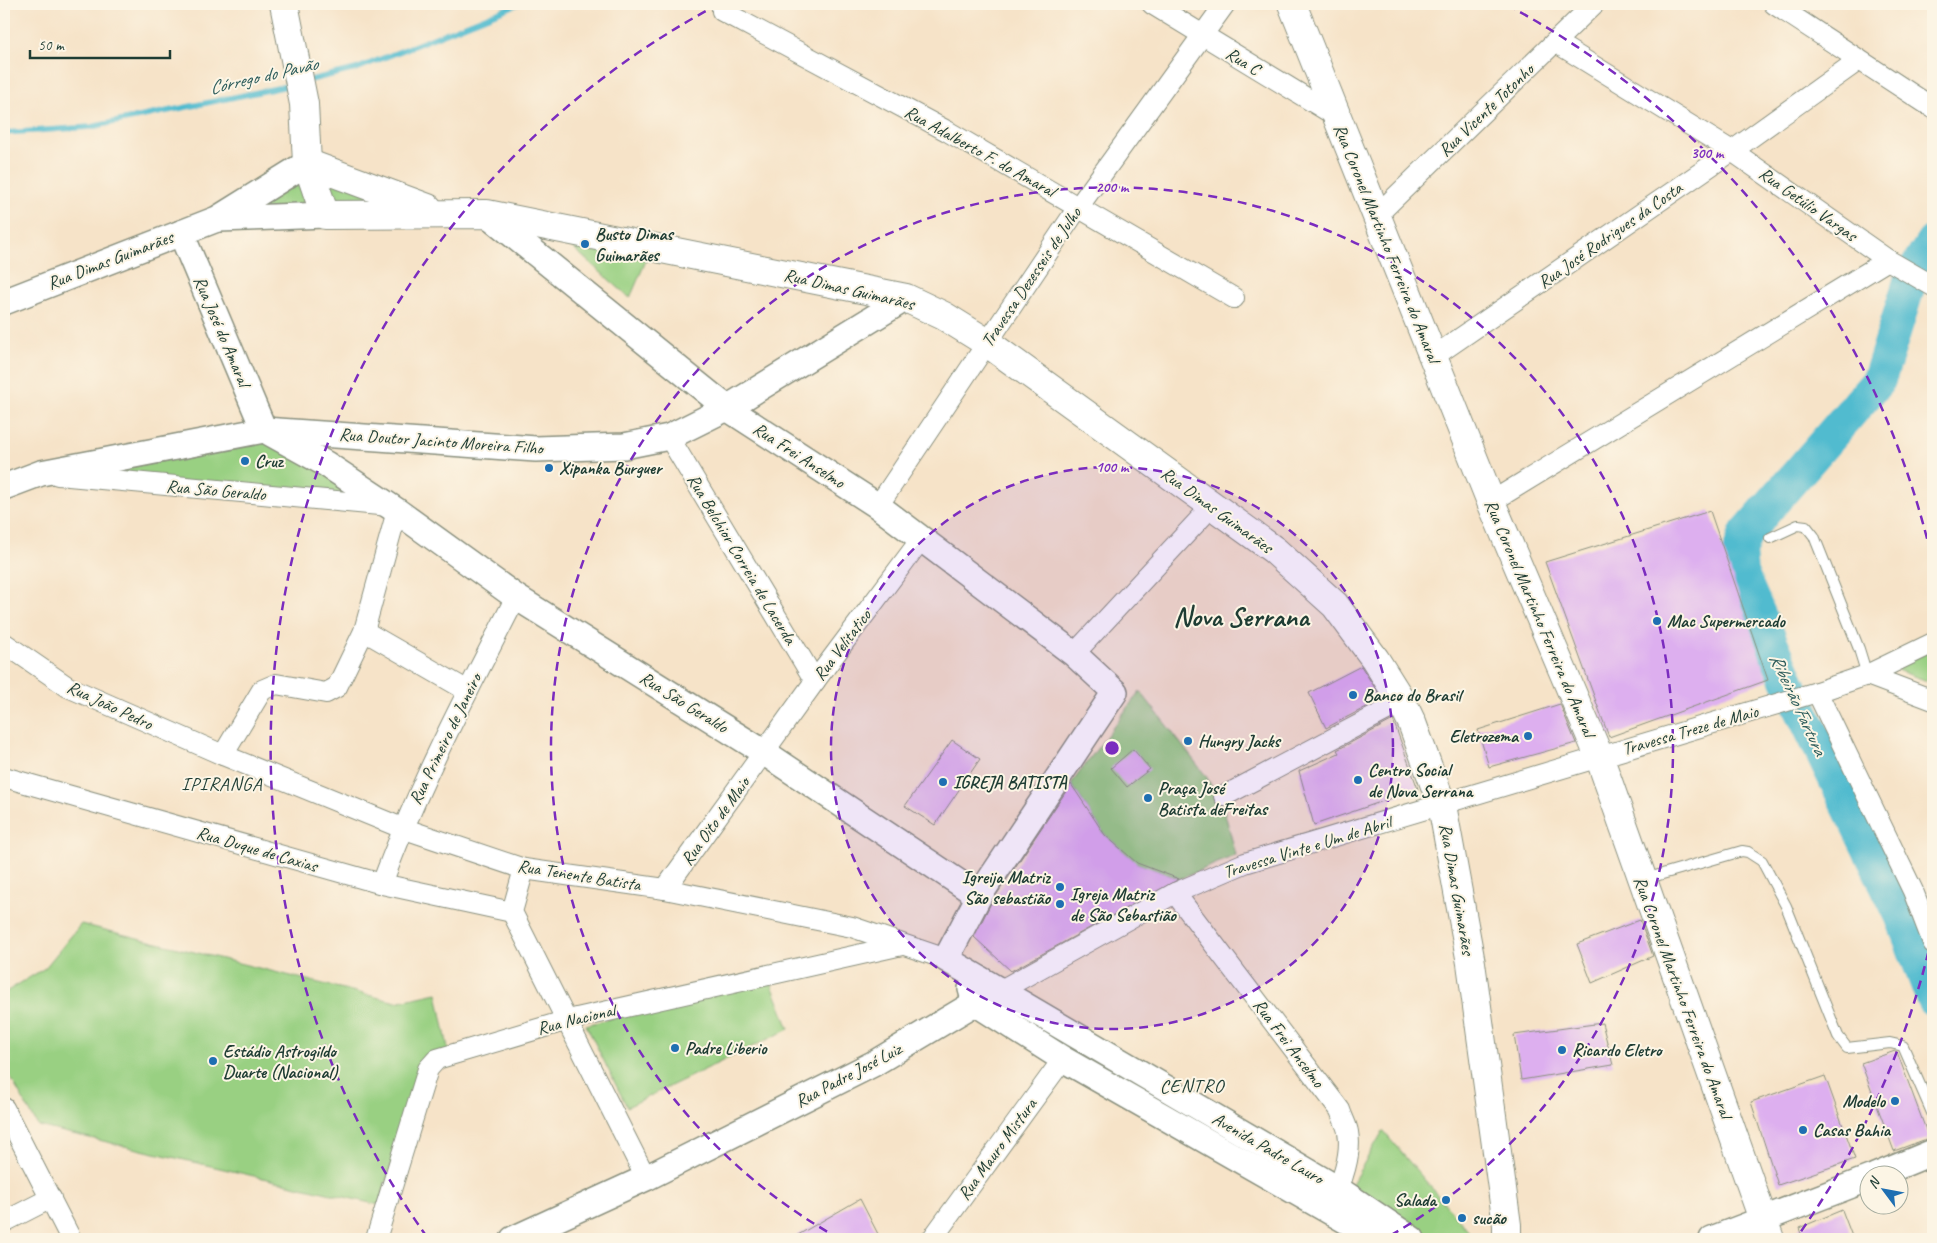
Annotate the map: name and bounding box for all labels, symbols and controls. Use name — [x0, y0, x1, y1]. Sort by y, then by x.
scale bar — [30, 28, 170, 60]
text: 50 m — [38, 36, 65, 55]
street label: Rua C — [1222, 42, 1266, 81]
water label: Córrego do Pavão — [207, 51, 322, 100]
street label: Rua Vicente Totonho — [1434, 58, 1539, 161]
street label: Rua Adalberto F. do Amaral — [901, 100, 1062, 203]
street label: Rua Coronel Martinho Ferreira do Amaral — [1329, 121, 1446, 368]
text: 300 m — [1691, 144, 1725, 163]
street label: Rua Getúlio Vargas — [1755, 162, 1863, 247]
street label: Rua José Rodrigues da Costa — [1534, 176, 1687, 293]
text: 200 m — [1096, 178, 1130, 197]
street label: Travessa Dezesseis de Julho — [976, 202, 1087, 351]
place label: Busto Dimas Guimarães — [595, 223, 675, 266]
street label: Rua Dimas Guimarães — [44, 225, 178, 294]
marker: Busto Dimas Guimarães — [579, 238, 591, 250]
street label: Rua Dimas Guimarães — [782, 263, 918, 315]
street label: Rua José do Amaral — [189, 273, 256, 392]
street label: Rua Frei Anselmo — [749, 417, 850, 494]
street label: Rua Doutor Jacinto Moreira Filho — [338, 423, 545, 459]
place label: Cruz — [255, 450, 285, 472]
marker: Cruz — [239, 455, 251, 467]
place label: Xipanka Burguer — [559, 457, 664, 479]
text: 100 m — [1096, 458, 1130, 477]
marker: Xipanka Burguer — [543, 462, 555, 474]
street label: Rua Dimas Guimarães — [1157, 462, 1279, 559]
street label: Rua Belchior Correia de Lacerda — [682, 470, 802, 649]
street label: Rua São Geraldo — [165, 475, 268, 505]
street label: Rua Coronel Martinho Ferreira do Amaral — [1480, 496, 1601, 743]
district label: Nova Serrana — [1173, 599, 1311, 634]
street label: Rua Velitatico — [808, 604, 877, 685]
place label: Mac Supermercado — [1667, 610, 1786, 632]
marker: Mac Supermercado — [1651, 615, 1663, 627]
water label: Ribeirão Fartura — [1764, 650, 1833, 760]
street label: Rua São Geraldo — [636, 666, 733, 739]
street label: Rua Primeiro de Janeiro — [404, 668, 487, 808]
street label: Rua João Pedro — [64, 676, 158, 735]
place label: Banco do Brasil — [1363, 684, 1465, 706]
marker: Banco do Brasil — [1347, 689, 1359, 701]
street label: Travessa Treze de Maio — [1620, 700, 1762, 760]
place label: Eletrozema — [1449, 725, 1520, 747]
place label: Hungry Jacks — [1198, 730, 1282, 752]
marker: Eletrozema — [1522, 730, 1534, 742]
marker: Hungry Jacks — [1182, 735, 1194, 747]
centre of rings — [1103, 739, 1121, 757]
place label: Centro Social de Nova Serrana — [1368, 759, 1474, 802]
street label: Rua Oito de Maio — [676, 771, 755, 869]
place label: IGREJA BATISTA — [953, 771, 1068, 793]
district label: IPIRANGA — [181, 772, 263, 796]
marker: Centro Social de Nova Serrana — [1352, 774, 1364, 786]
marker: IGREJA BATISTA — [937, 776, 949, 788]
place label: Praça José Batista deFreitas — [1158, 777, 1269, 820]
marker: Praça José Batista deFreitas — [1142, 792, 1154, 804]
street label: Travessa Vinte e Um de Abril — [1220, 810, 1396, 883]
street label: Rua Duque de Caxias — [194, 821, 322, 877]
street label: Rua Dimas Guimarães — [1435, 822, 1480, 958]
street label: Rua Tenente Batista — [516, 854, 644, 896]
place label: Igreija Matriz São sebastião — [962, 866, 1051, 909]
street label: Rua Coronel Martinho Ferreira do Amaral — [1629, 873, 1738, 1123]
marker: Igreija Matriz São sebastião — [1054, 881, 1066, 893]
place label: Igreja Matriz de São Sebastião — [1070, 883, 1177, 926]
marker: Igreja Matriz de São Sebastião — [1054, 898, 1066, 910]
street label: Rua Frei Anselmo — [1249, 994, 1330, 1093]
street label: Rua Nacional — [535, 998, 620, 1039]
place label: Padre Liberio — [685, 1037, 768, 1059]
street label: Rua Padre José Luiz — [791, 1037, 907, 1112]
place label: Ricardo Eletro — [1572, 1039, 1663, 1061]
place label: Estádio Astrogildo Duarte (Nacional) — [223, 1040, 339, 1083]
marker: Padre Liberio — [669, 1042, 681, 1054]
marker: Ricardo Eletro — [1556, 1044, 1568, 1056]
marker: Estádio Astrogildo Duarte (Nacional) — [207, 1055, 219, 1067]
district label: CENTRO — [1160, 1074, 1226, 1098]
place label: Modelo — [1842, 1090, 1886, 1112]
street label: Rua Mauro Mistura — [953, 1092, 1042, 1204]
marker: Modelo — [1889, 1095, 1901, 1107]
street label: Avenida Padre Lauro — [1208, 1107, 1329, 1190]
place label: Casas Bahia — [1813, 1119, 1892, 1141]
marker: Casas Bahia — [1797, 1124, 1809, 1136]
north arrow — [1860, 1166, 1910, 1216]
text: N — [1864, 1173, 1884, 1192]
place label: Salada — [1394, 1189, 1437, 1211]
marker: Salada — [1440, 1194, 1452, 1206]
place label: sucão — [1472, 1207, 1507, 1229]
marker: sucão — [1456, 1212, 1468, 1224]

